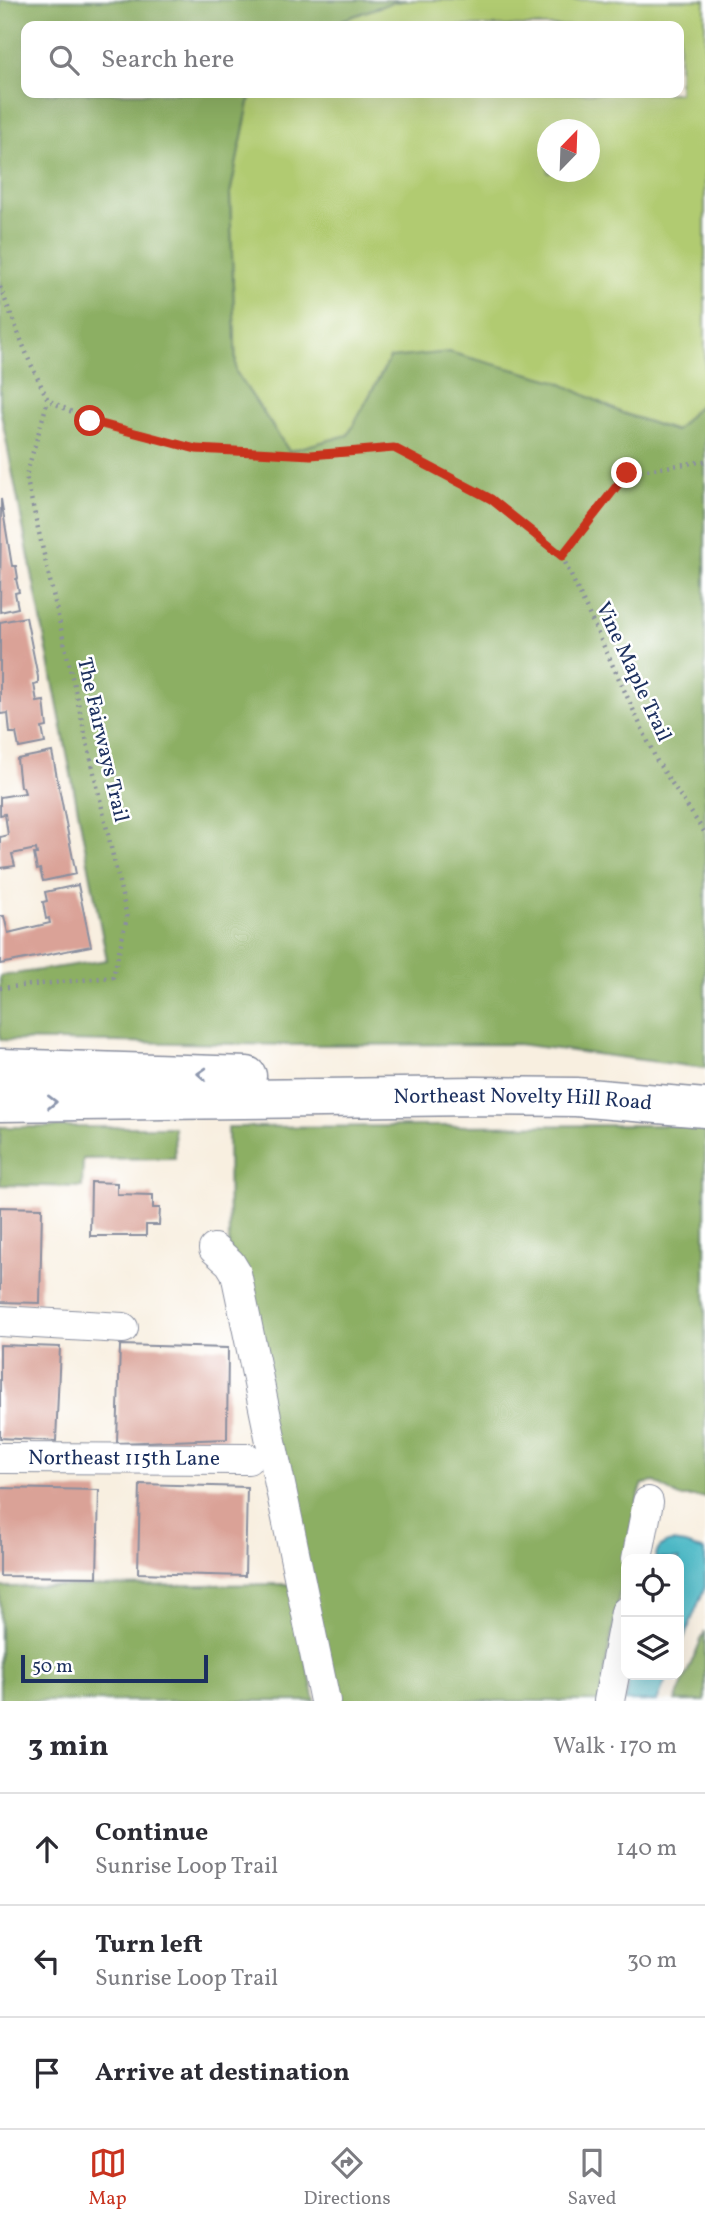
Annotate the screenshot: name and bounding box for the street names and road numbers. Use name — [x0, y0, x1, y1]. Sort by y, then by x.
street label: Vine Maple Trail — [588, 597, 678, 747]
street label: The Fairways Trail — [69, 655, 135, 825]
street label: Northeast Novelty Hill Road — [393, 1081, 653, 1118]
street label: Northeast 115th Lane — [28, 1444, 220, 1473]

